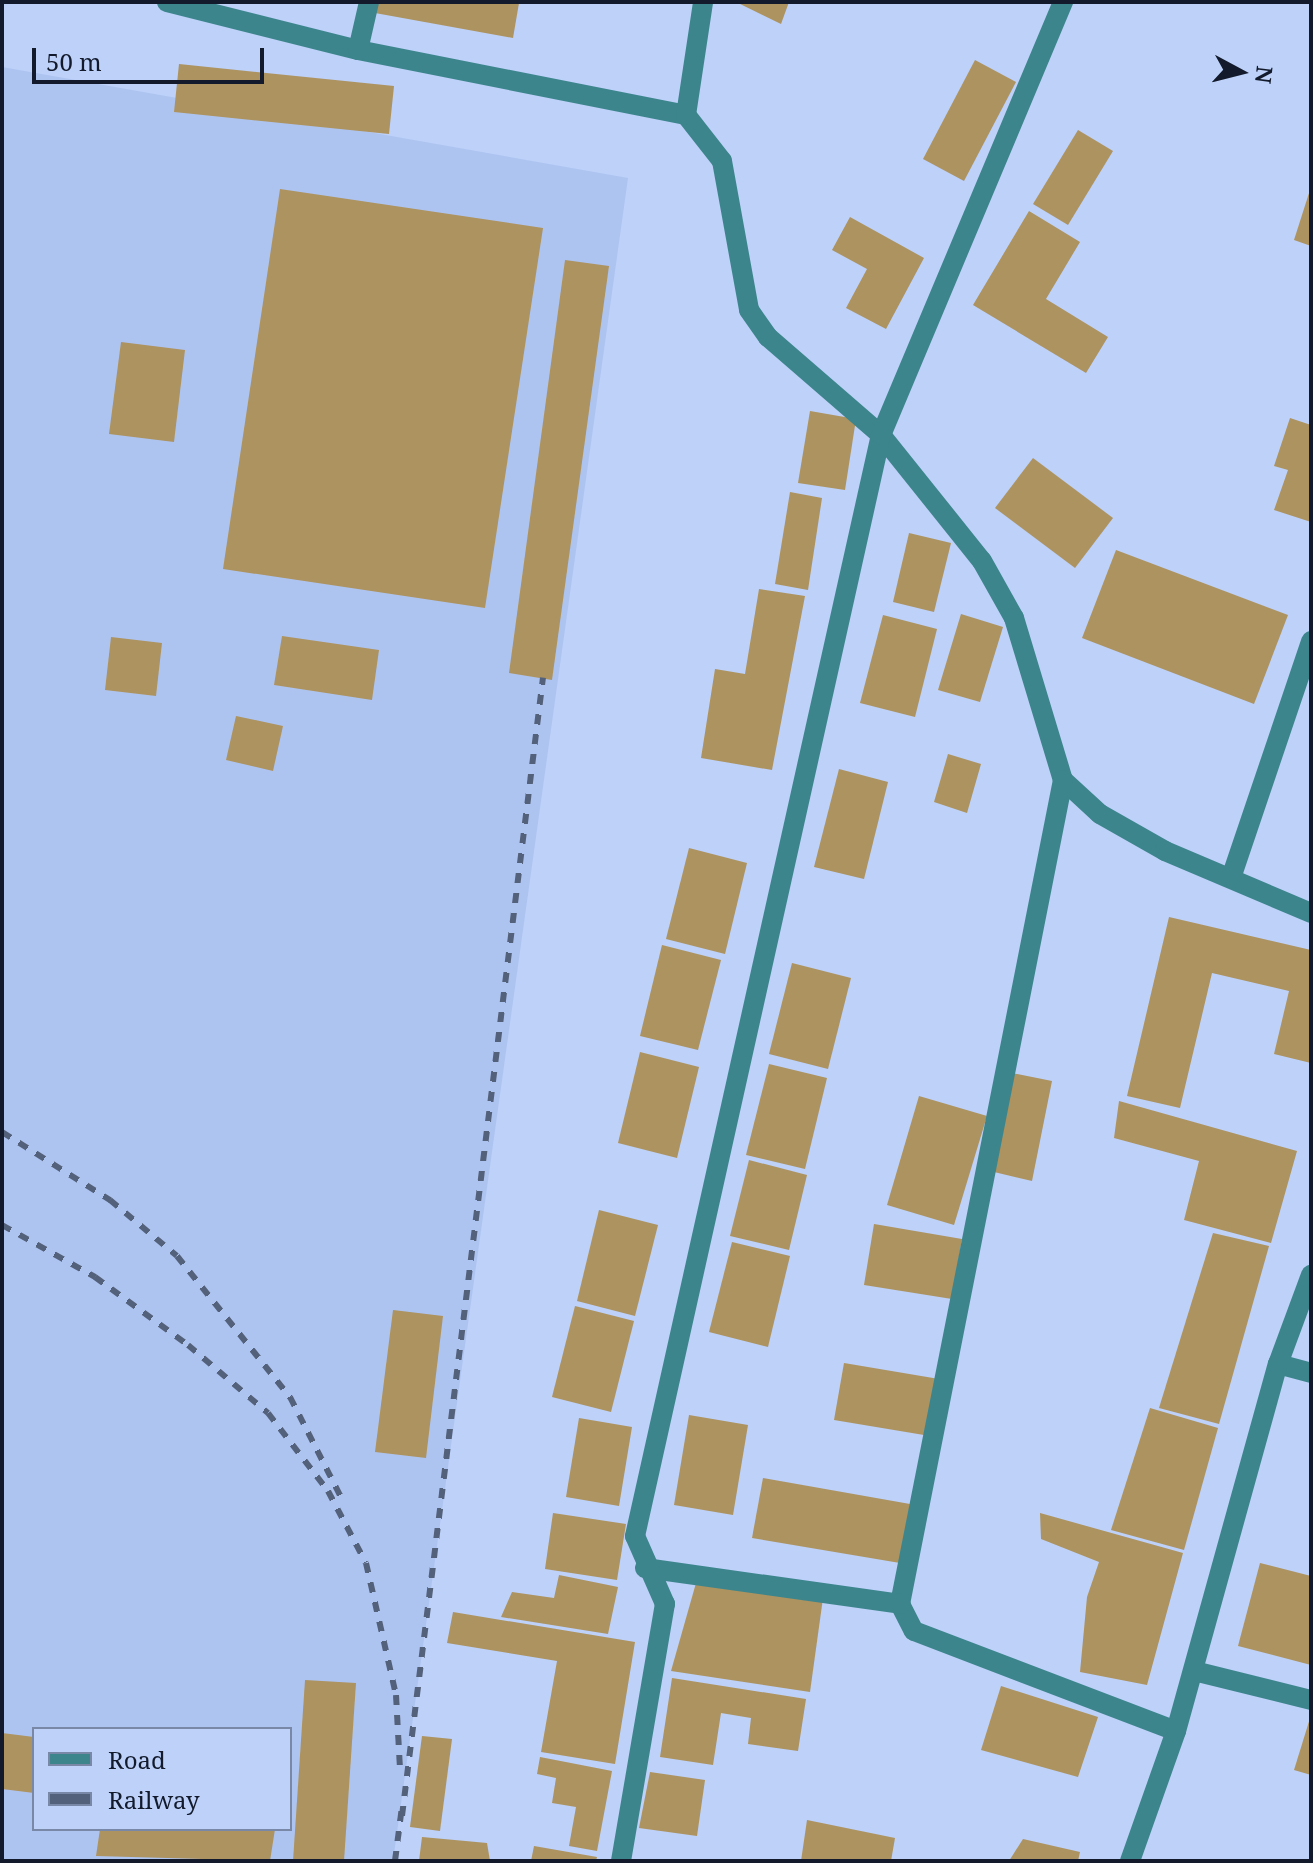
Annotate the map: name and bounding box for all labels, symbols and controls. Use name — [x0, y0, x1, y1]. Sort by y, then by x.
scale bar — [36, 32, 268, 82]
north arrow — [1201, 32, 1281, 112]
text: 50 m — [46, 45, 102, 78]
text: N — [1249, 64, 1281, 85]
legend — [32, 1727, 292, 1831]
text: Road — [108, 1743, 166, 1776]
text: Railway — [108, 1783, 200, 1816]

